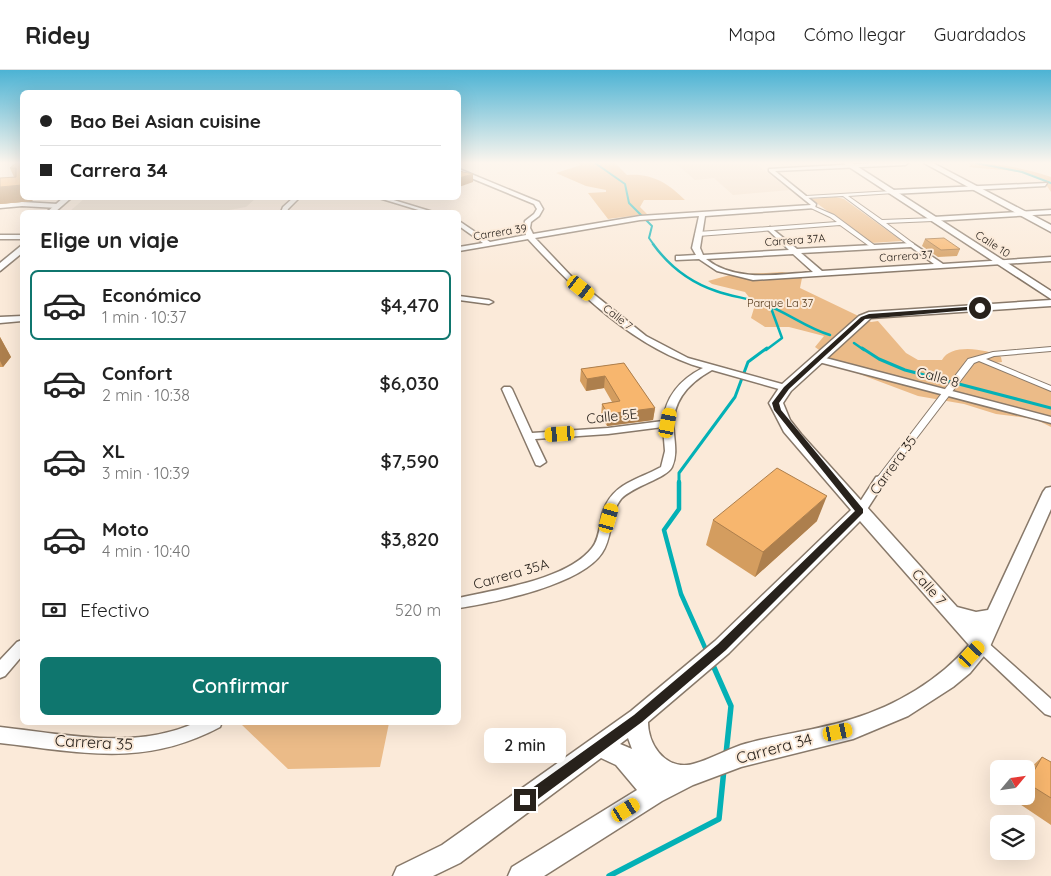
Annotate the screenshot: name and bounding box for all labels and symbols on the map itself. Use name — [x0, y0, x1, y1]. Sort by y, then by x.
street label: Carrera 39 — [472, 221, 528, 243]
street label: Calle 10 — [973, 228, 1013, 260]
street label: Carrera 37A — [764, 231, 826, 249]
street label: Carrera 37 — [879, 247, 934, 265]
car — [564, 273, 597, 303]
park label: Parque La 37 — [747, 296, 813, 310]
route start — [969, 297, 991, 319]
street label: Calle 7 — [600, 301, 636, 333]
street label: Calle 8 — [915, 363, 961, 391]
street label: Calle 5E — [586, 404, 638, 428]
car — [657, 407, 678, 439]
car — [544, 425, 575, 443]
street label: Carrera 35 — [866, 432, 920, 498]
car — [597, 502, 620, 534]
street label: Carrera 35A — [471, 555, 551, 593]
street label: Calle 7 — [908, 565, 950, 609]
car — [956, 638, 987, 670]
car — [821, 722, 854, 742]
callout: 2 min — [484, 728, 566, 762]
street label: Carrera 34 — [734, 728, 814, 768]
street label: Carrera 35 — [54, 730, 134, 754]
north arrow — [990, 760, 1035, 805]
route end — [514, 789, 536, 811]
car — [609, 796, 642, 824]

